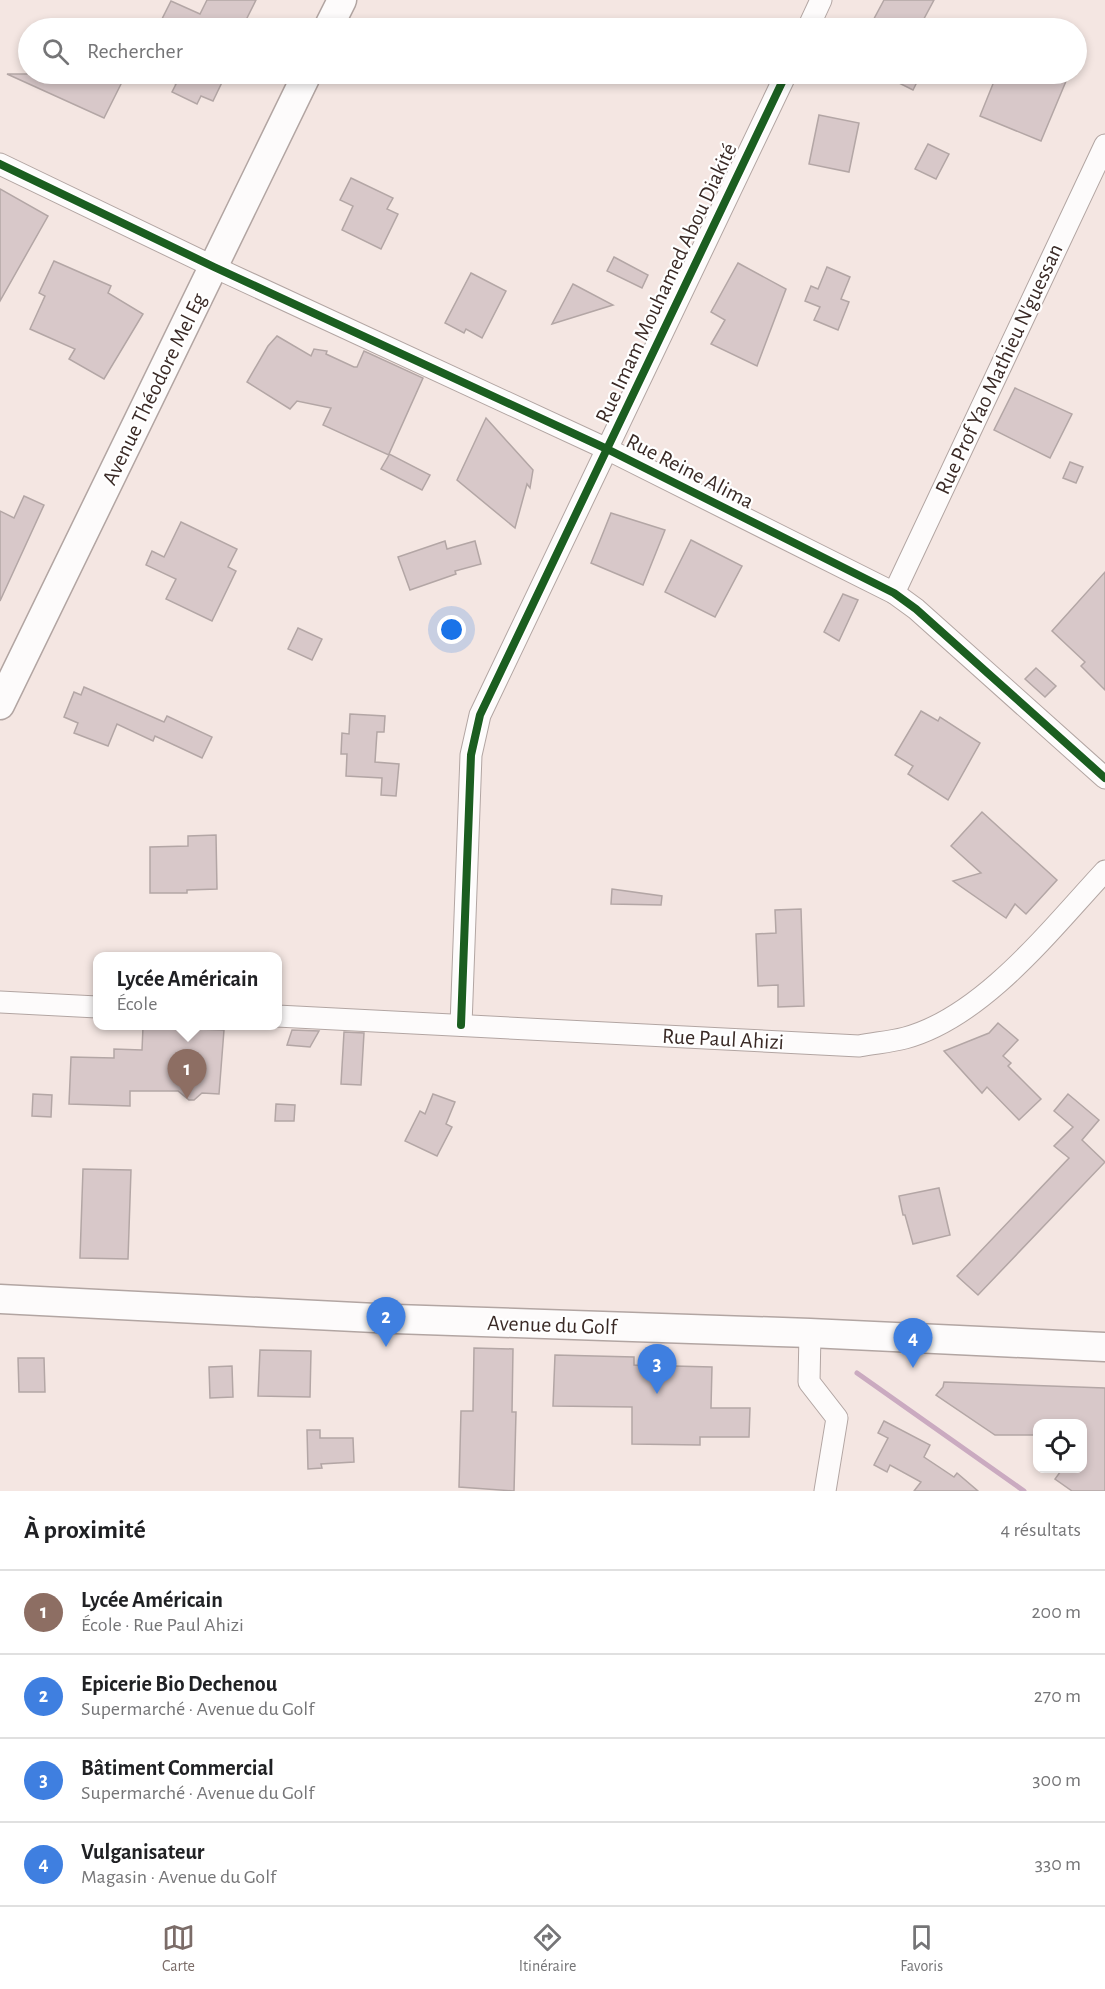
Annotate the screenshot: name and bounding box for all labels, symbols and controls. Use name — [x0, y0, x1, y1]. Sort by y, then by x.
search box — [18, 18, 1087, 84]
icon: search — [39, 35, 72, 68]
text: Rechercher — [87, 40, 183, 62]
street label: Rue Imam Mouhamed Abou Diakité — [591, 140, 741, 426]
street label: Rue Prof Yao Mathieu N'guessan — [931, 240, 1067, 498]
street label: Avenue Théodore Mel Eg — [98, 290, 210, 488]
street label: Rue Reine Alima — [623, 429, 757, 513]
your location — [437, 615, 466, 644]
popup — [93, 952, 282, 1030]
text: Lycée Américain — [117, 968, 258, 990]
text: École — [117, 994, 157, 1014]
street label: Rue Paul Ahizi — [662, 1025, 784, 1053]
pin: 1 — [168, 1050, 207, 1099]
pin: 2 — [366, 1298, 406, 1347]
street label: Avenue du Golf — [487, 1312, 619, 1338]
pin: 4 — [894, 1318, 932, 1368]
pin: 3 — [638, 1344, 676, 1394]
map controls — [1033, 1419, 1087, 1473]
button: locate — [1033, 1419, 1087, 1473]
text: À proximité — [24, 1517, 146, 1543]
text: 4 résultats — [1000, 1520, 1081, 1540]
text: Lycée Américain — [81, 1589, 223, 1611]
text: 1 — [40, 1602, 47, 1622]
text: 200 m — [1031, 1602, 1081, 1622]
text: École · Rue Paul Ahizi — [81, 1615, 244, 1635]
text: Epicerie Bio Dechenou — [81, 1673, 277, 1695]
text: 2 — [39, 1686, 48, 1706]
text: 270 m — [1034, 1686, 1081, 1706]
text: Supermarché · Avenue du Golf — [81, 1699, 314, 1719]
text: Bâtiment Commercial — [81, 1757, 274, 1779]
text: 3 — [39, 1770, 48, 1790]
text: 300 m — [1032, 1770, 1081, 1790]
text: Supermarché · Avenue du Golf — [81, 1783, 314, 1803]
text: Vulganisateur — [81, 1841, 204, 1863]
text: 4 — [38, 1854, 49, 1874]
text: 330 m — [1035, 1854, 1081, 1874]
text: Magasin · Avenue du Golf — [81, 1867, 276, 1887]
tab: Carte — [162, 1921, 195, 1976]
tab: Itinéraire — [519, 1921, 576, 1976]
tab: Favoris — [900, 1921, 943, 1976]

